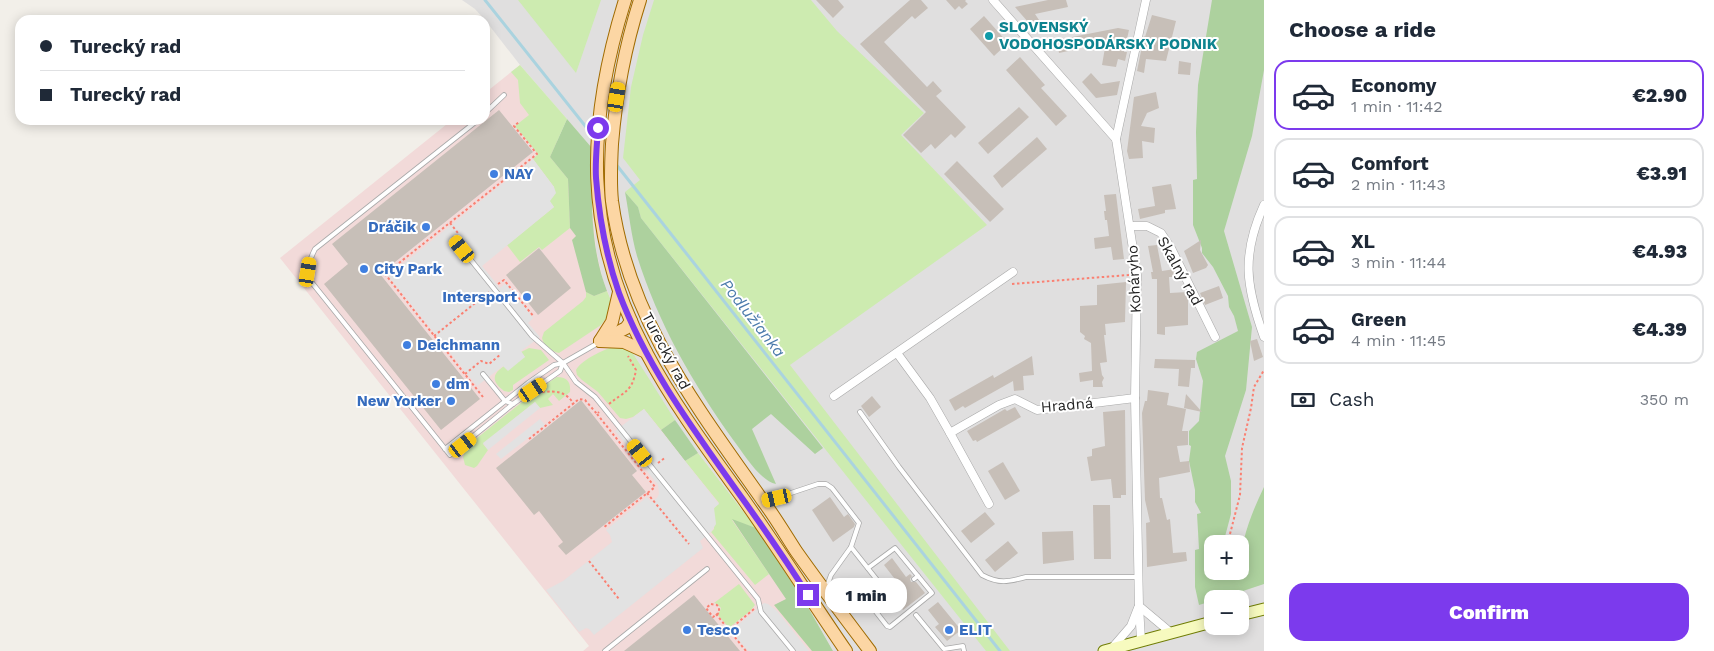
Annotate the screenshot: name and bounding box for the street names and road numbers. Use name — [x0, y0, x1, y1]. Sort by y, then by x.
street label: Skalný rad — [1154, 233, 1206, 309]
street label: Koháryho — [1123, 245, 1145, 313]
street label: Turecký rad — [638, 309, 694, 393]
street label: Hradná — [1040, 394, 1094, 416]

